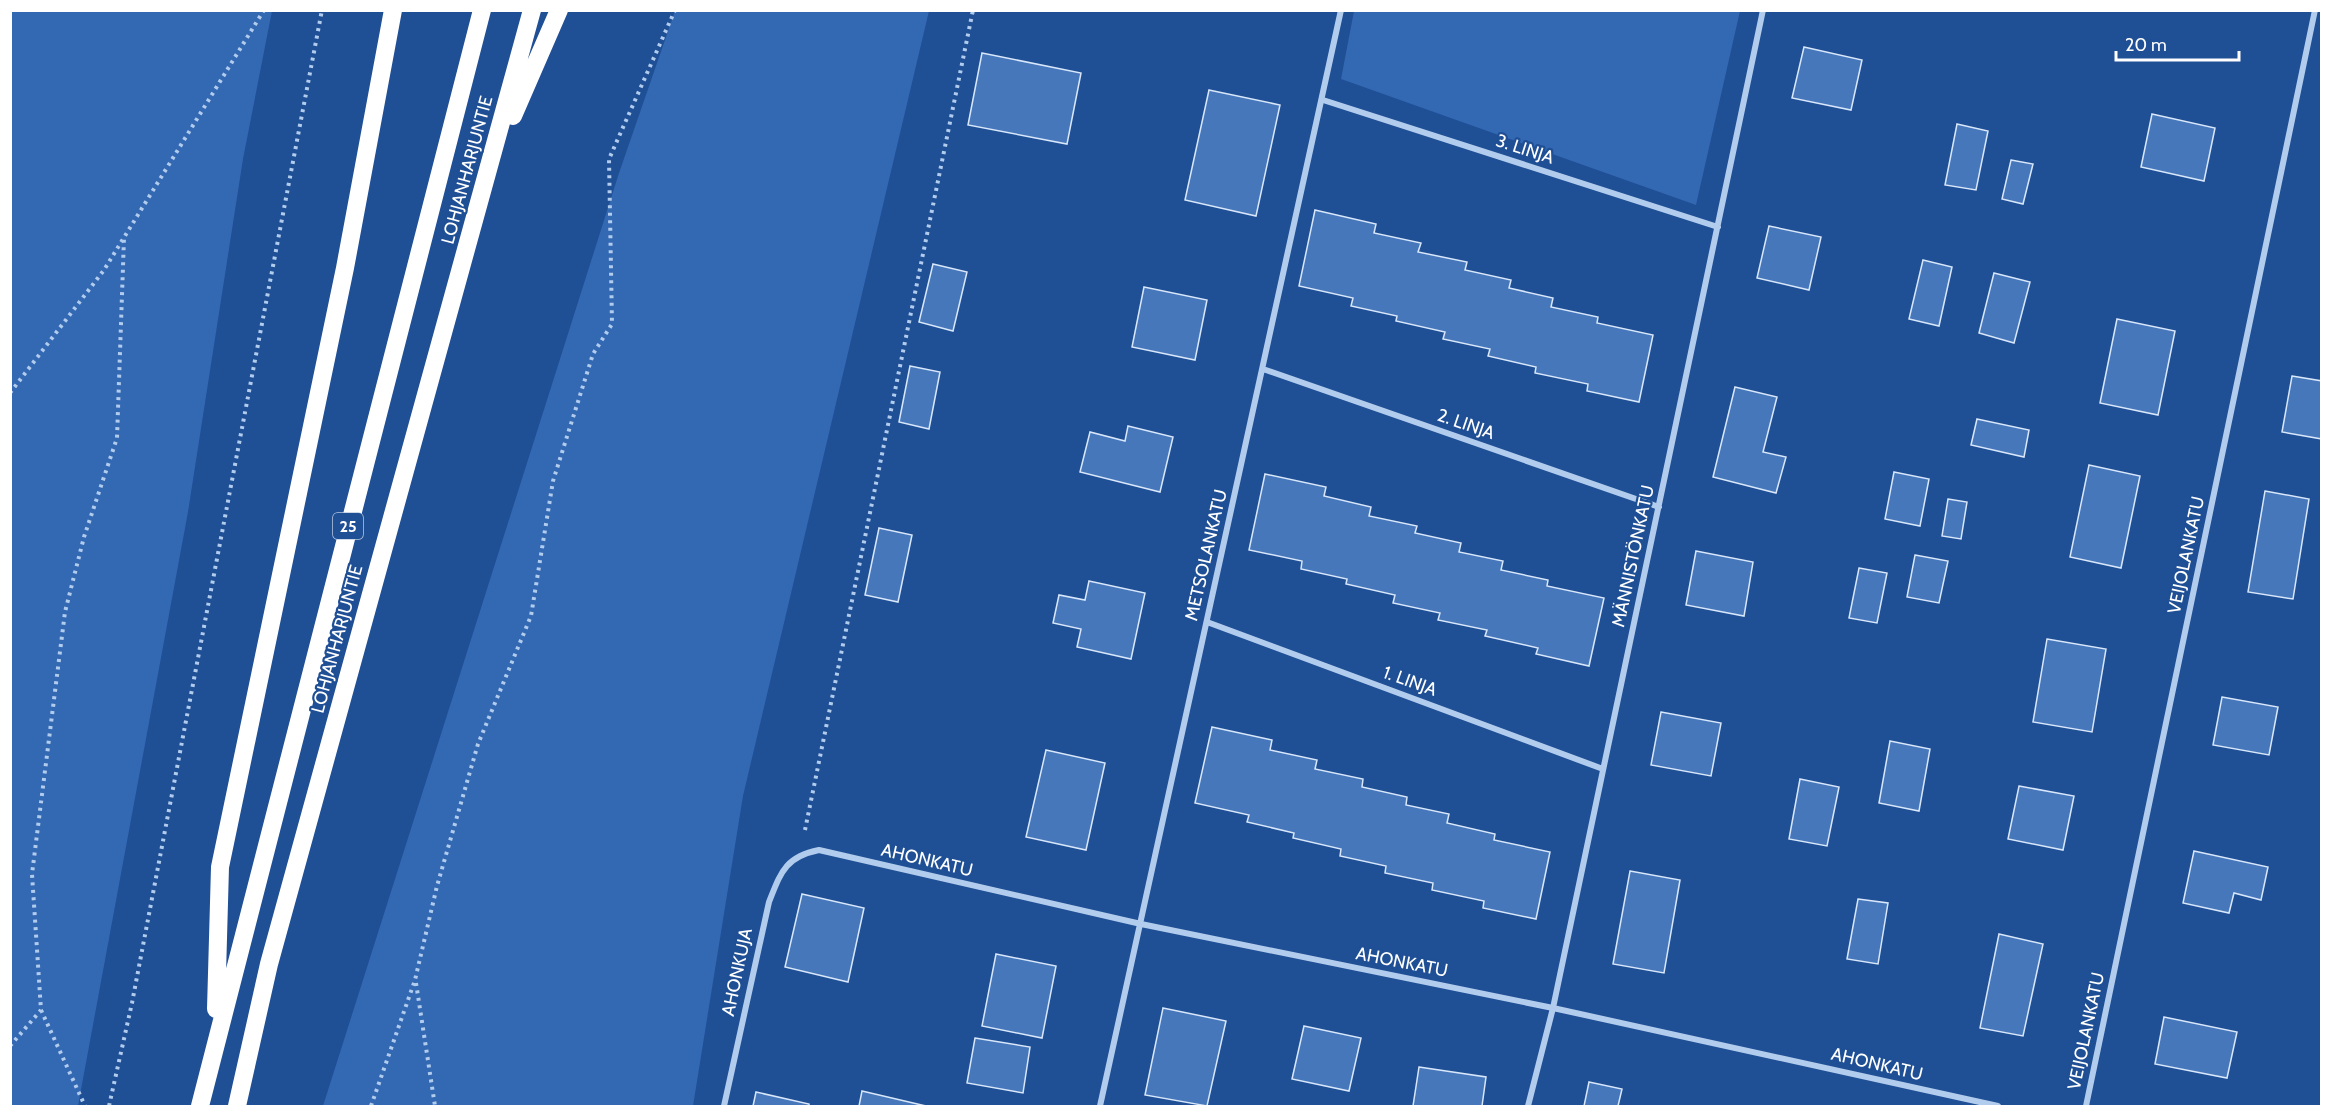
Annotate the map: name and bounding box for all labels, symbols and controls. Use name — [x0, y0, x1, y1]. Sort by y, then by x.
scale bar — [2116, 24, 2239, 62]
text: 20 m — [2125, 34, 2167, 56]
street label: LOHJANHARJUNTIE — [437, 93, 497, 247]
street label: 3. LINJA — [1493, 129, 1557, 169]
street label: 2. LINJA — [1434, 404, 1498, 444]
street label: MÄNNISTÖNKATU — [1607, 483, 1659, 629]
street label: METSOLANKATU — [1180, 487, 1232, 623]
street label: VEIJOLANKATU — [2163, 494, 2209, 616]
road number: 25 — [333, 513, 363, 539]
street label: LOHJANHARJUNTIE — [307, 562, 367, 716]
street label: 1. LINJA — [1380, 661, 1440, 701]
street label: AHONKATU — [879, 839, 975, 881]
street label: AHONKUJA — [717, 926, 757, 1018]
street label: AHONKATU — [1354, 942, 1450, 982]
street label: VEIJOLANKATU — [2063, 970, 2109, 1092]
street label: AHONKATU — [1829, 1043, 1925, 1085]

